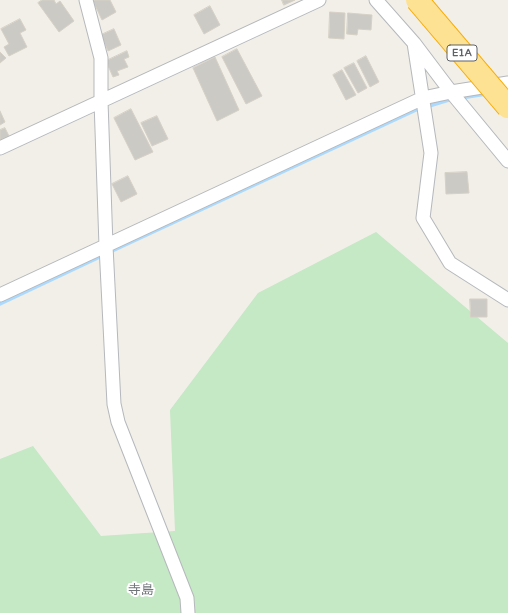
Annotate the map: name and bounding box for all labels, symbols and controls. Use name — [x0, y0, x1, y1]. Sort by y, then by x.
road number: E1A — [447, 45, 477, 61]
district label: 寺島 — [128, 583, 154, 599]

